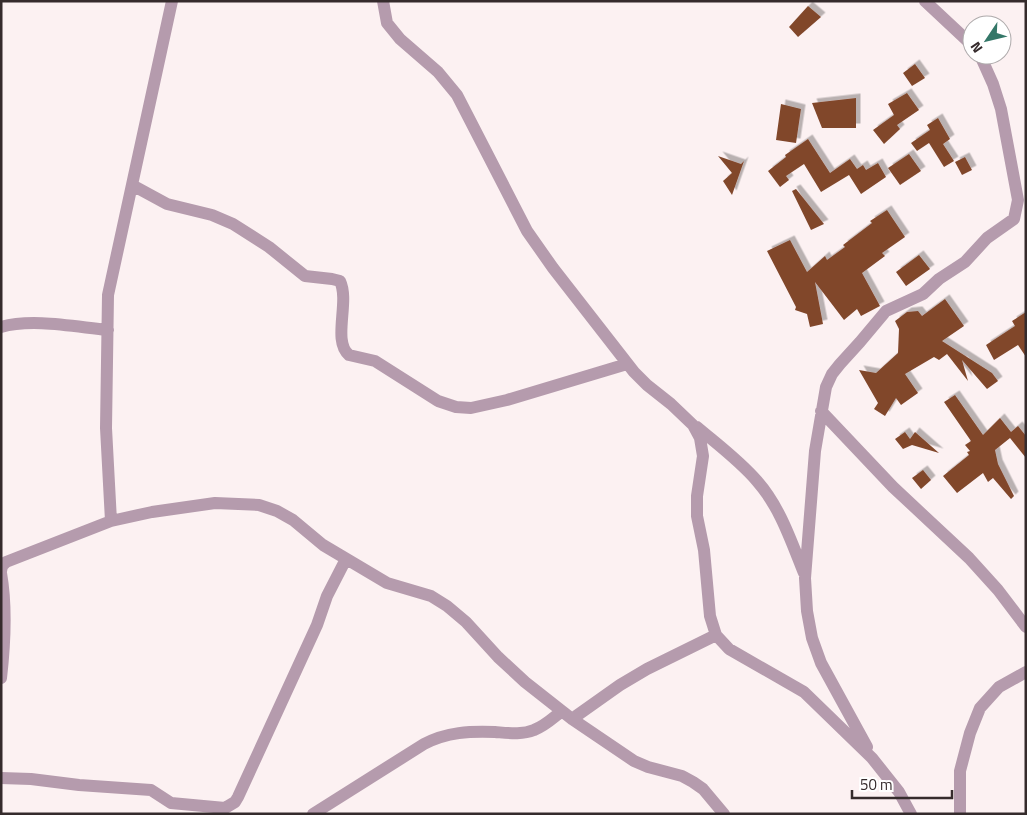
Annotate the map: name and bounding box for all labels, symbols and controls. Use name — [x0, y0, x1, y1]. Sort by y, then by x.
north arrow — [962, 15, 1012, 65]
text: N — [965, 38, 987, 58]
scale bar — [852, 768, 952, 800]
text: 50 m — [860, 773, 893, 796]

